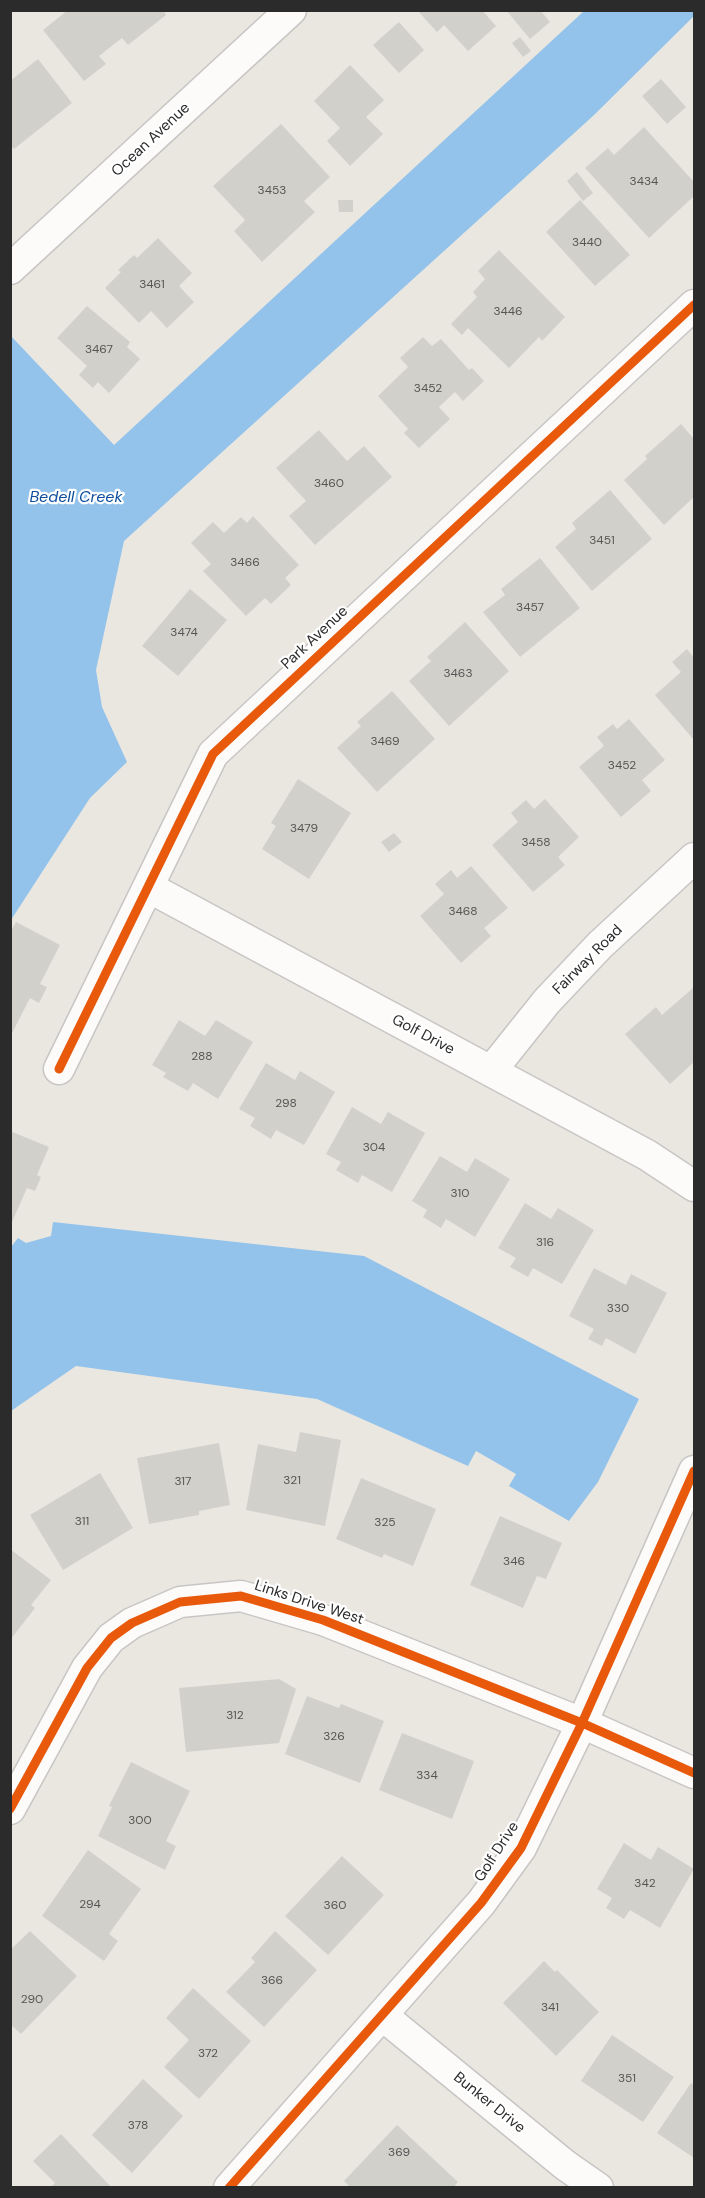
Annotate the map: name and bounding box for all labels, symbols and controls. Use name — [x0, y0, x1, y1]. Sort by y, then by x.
street label: Ocean Avenue — [108, 99, 194, 181]
house number: 3434 — [630, 175, 658, 189]
house number: 3453 — [258, 184, 286, 198]
house number: 3440 — [572, 236, 602, 250]
house number: 3461 — [139, 278, 165, 292]
house number: 3446 — [493, 305, 523, 319]
house number: 3467 — [85, 343, 113, 357]
house number: 3452 — [414, 382, 442, 396]
house number: 3460 — [314, 477, 344, 491]
water label: Bedell Creek — [29, 488, 123, 508]
house number: 3451 — [589, 534, 615, 548]
house number: 3466 — [230, 556, 260, 570]
house number: 3457 — [516, 601, 544, 615]
street label: Park Avenue — [278, 603, 352, 673]
house number: 3474 — [170, 626, 198, 640]
house number: 3463 — [443, 667, 473, 681]
house number: 3469 — [370, 735, 400, 749]
house number: 3452 — [608, 759, 636, 773]
house number: 3479 — [290, 822, 318, 836]
house number: 3458 — [522, 836, 550, 850]
house number: 3468 — [448, 905, 478, 919]
street label: Fairway Road — [549, 921, 627, 999]
street label: Golf Drive — [389, 1011, 457, 1059]
house number: 288 — [191, 1050, 213, 1064]
house number: 298 — [275, 1097, 297, 1111]
house number: 304 — [363, 1141, 385, 1155]
house number: 310 — [451, 1187, 469, 1201]
house number: 316 — [536, 1236, 554, 1250]
house number: 330 — [607, 1302, 629, 1316]
house number: 321 — [283, 1474, 301, 1488]
house number: 317 — [174, 1475, 192, 1489]
house number: 311 — [75, 1515, 89, 1529]
house number: 325 — [374, 1516, 396, 1530]
house number: 346 — [503, 1555, 525, 1569]
street label: Links Drive West — [252, 1577, 366, 1629]
house number: 312 — [226, 1709, 244, 1723]
house number: 326 — [323, 1730, 345, 1744]
house number: 334 — [416, 1769, 438, 1783]
house number: 300 — [128, 1814, 152, 1828]
street label: Golf Drive — [471, 1818, 523, 1886]
house number: 342 — [634, 1877, 656, 1891]
house number: 294 — [79, 1898, 101, 1912]
house number: 360 — [324, 1899, 346, 1913]
house number: 366 — [261, 1974, 283, 1988]
house number: 290 — [21, 1993, 43, 2007]
house number: 341 — [541, 2001, 559, 2015]
house number: 372 — [198, 2047, 218, 2061]
street label: Bunker Drive — [450, 2069, 528, 2137]
house number: 351 — [618, 2072, 636, 2086]
house number: 378 — [128, 2119, 148, 2133]
house number: 369 — [388, 2146, 410, 2160]

